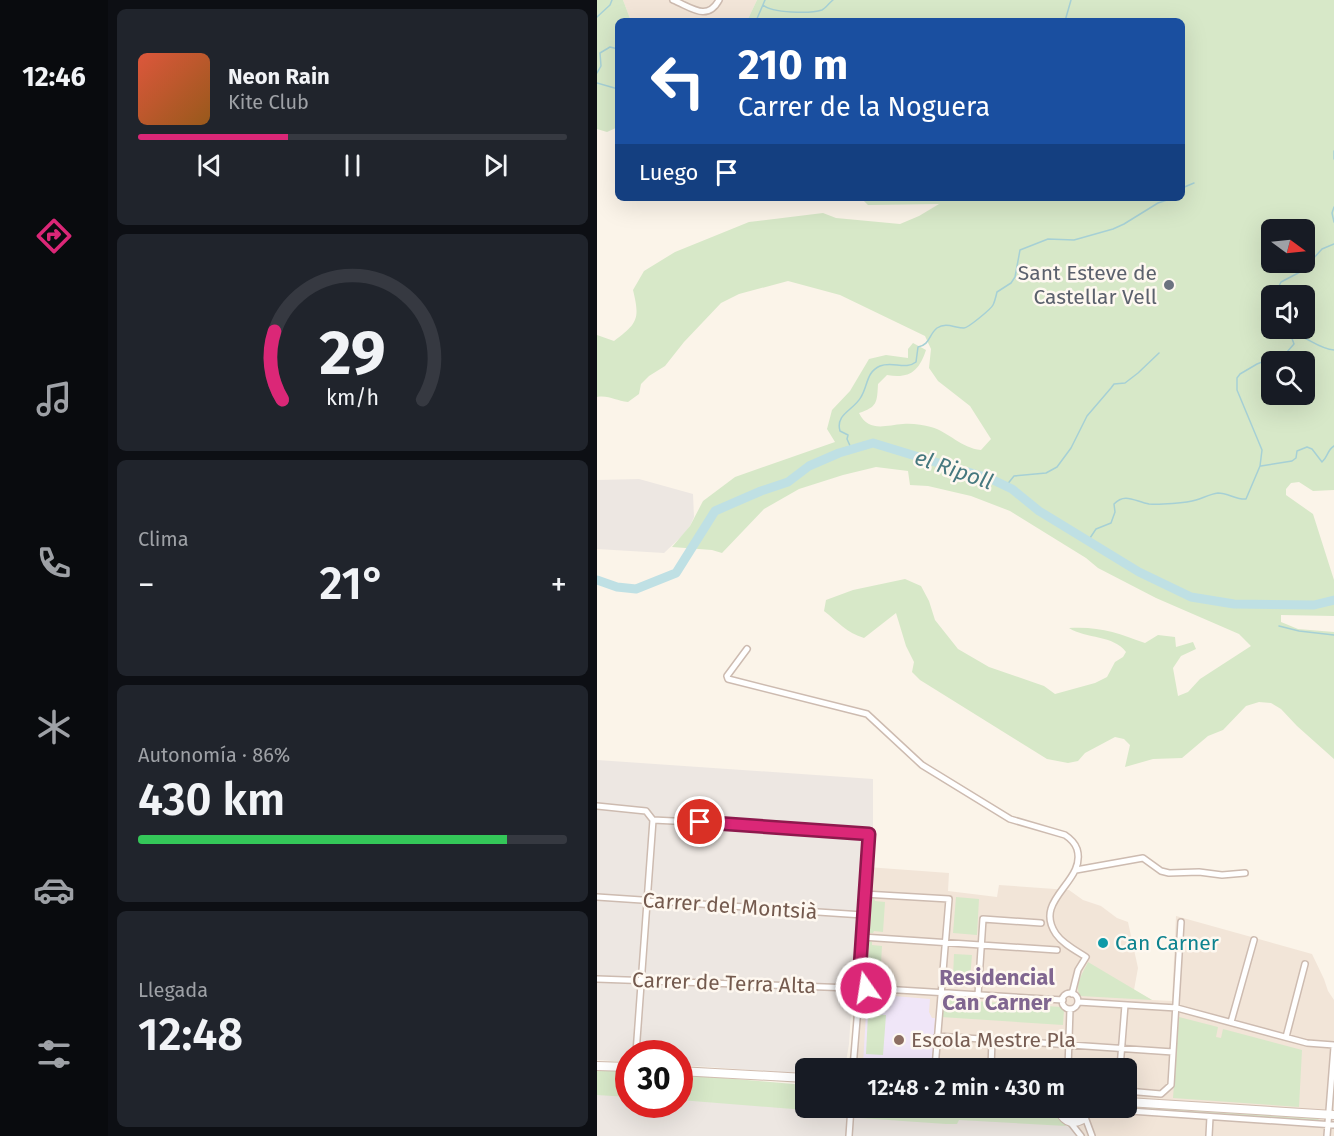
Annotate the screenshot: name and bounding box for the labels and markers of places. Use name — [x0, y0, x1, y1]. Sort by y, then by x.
place label: Sant Esteve de Castellar Vell — [1018, 260, 1157, 310]
marker: Sant Esteve de Castellar Vell — [1162, 278, 1176, 292]
pin — [674, 796, 725, 847]
place label: Can Carner — [1115, 930, 1219, 956]
marker: Can Carner — [1096, 936, 1110, 950]
place label: Escola Mestre Pla — [911, 1027, 1076, 1053]
marker: Escola Mestre Pla — [892, 1033, 906, 1047]

